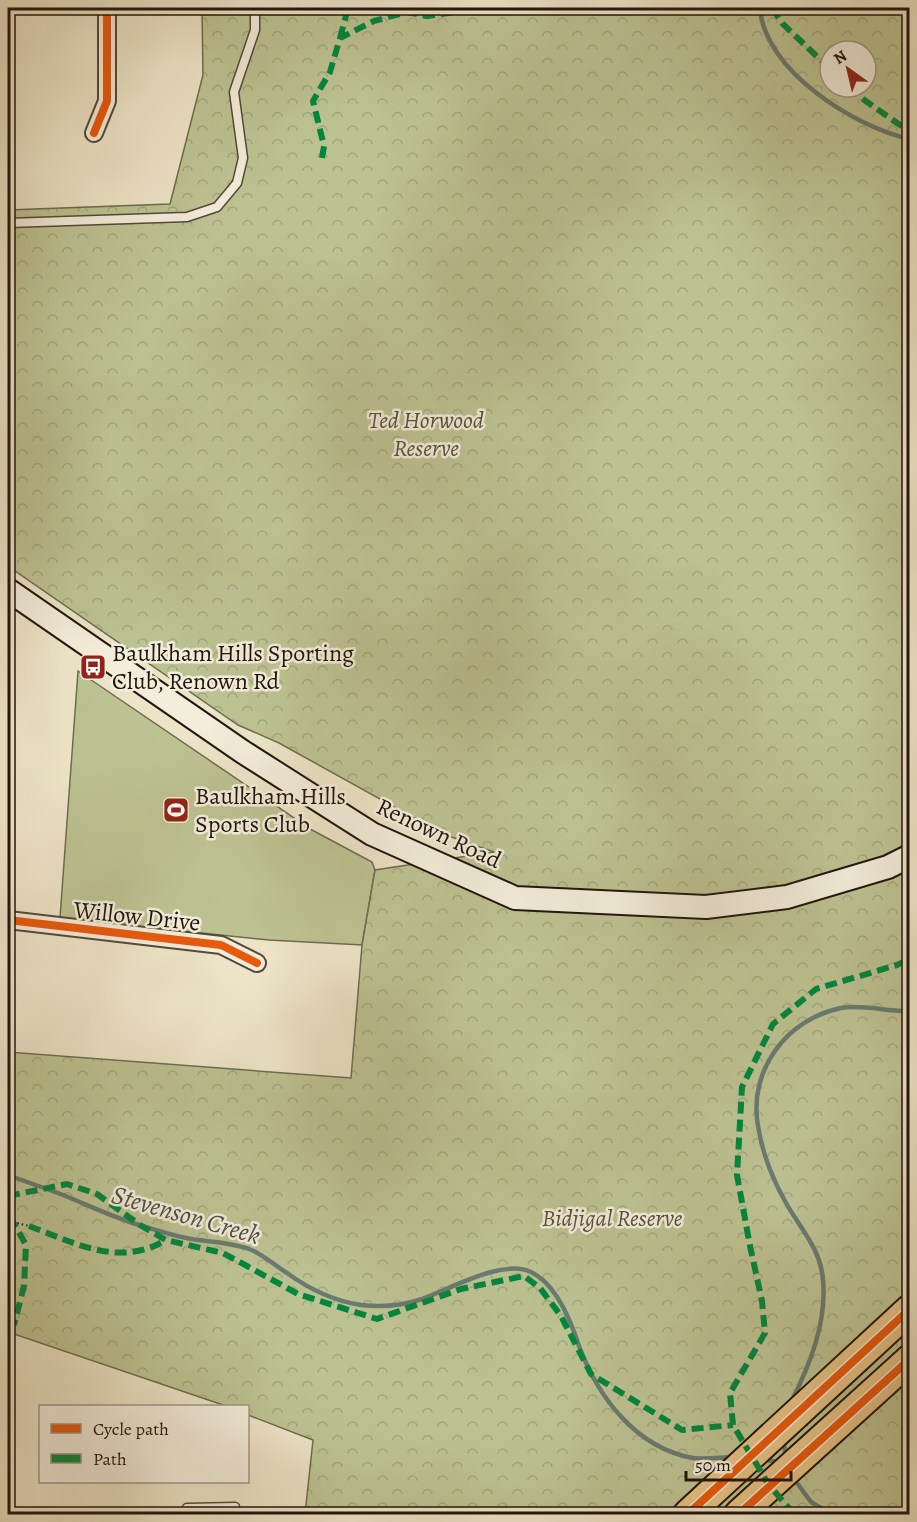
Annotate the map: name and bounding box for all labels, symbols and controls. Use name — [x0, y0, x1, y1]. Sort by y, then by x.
north arrow — [818, 39, 878, 99]
text: N — [829, 45, 851, 70]
park label: Ted Horwood Reserve — [368, 404, 484, 464]
place label: Baulkham Hills Sporting Club, Renown Rd — [112, 637, 354, 697]
bus stop icon: Baulkham Hills Sporting Club, Renown Rd — [78, 652, 108, 682]
place label: Baulkham Hills Sports Club — [195, 780, 346, 840]
street label: Renown Road — [371, 790, 507, 876]
sports icon: Baulkham Hills Sports Club — [161, 795, 191, 825]
street label: Willow Drive — [71, 893, 202, 939]
water label: Stevenson Creek — [108, 1177, 264, 1253]
park label: Bidjigal Reserve — [542, 1202, 683, 1234]
legend — [39, 1405, 249, 1483]
text: Cycle path — [93, 1417, 169, 1441]
scale bar — [686, 1444, 791, 1482]
text: Path — [93, 1447, 127, 1471]
text: 50 m — [695, 1453, 731, 1477]

